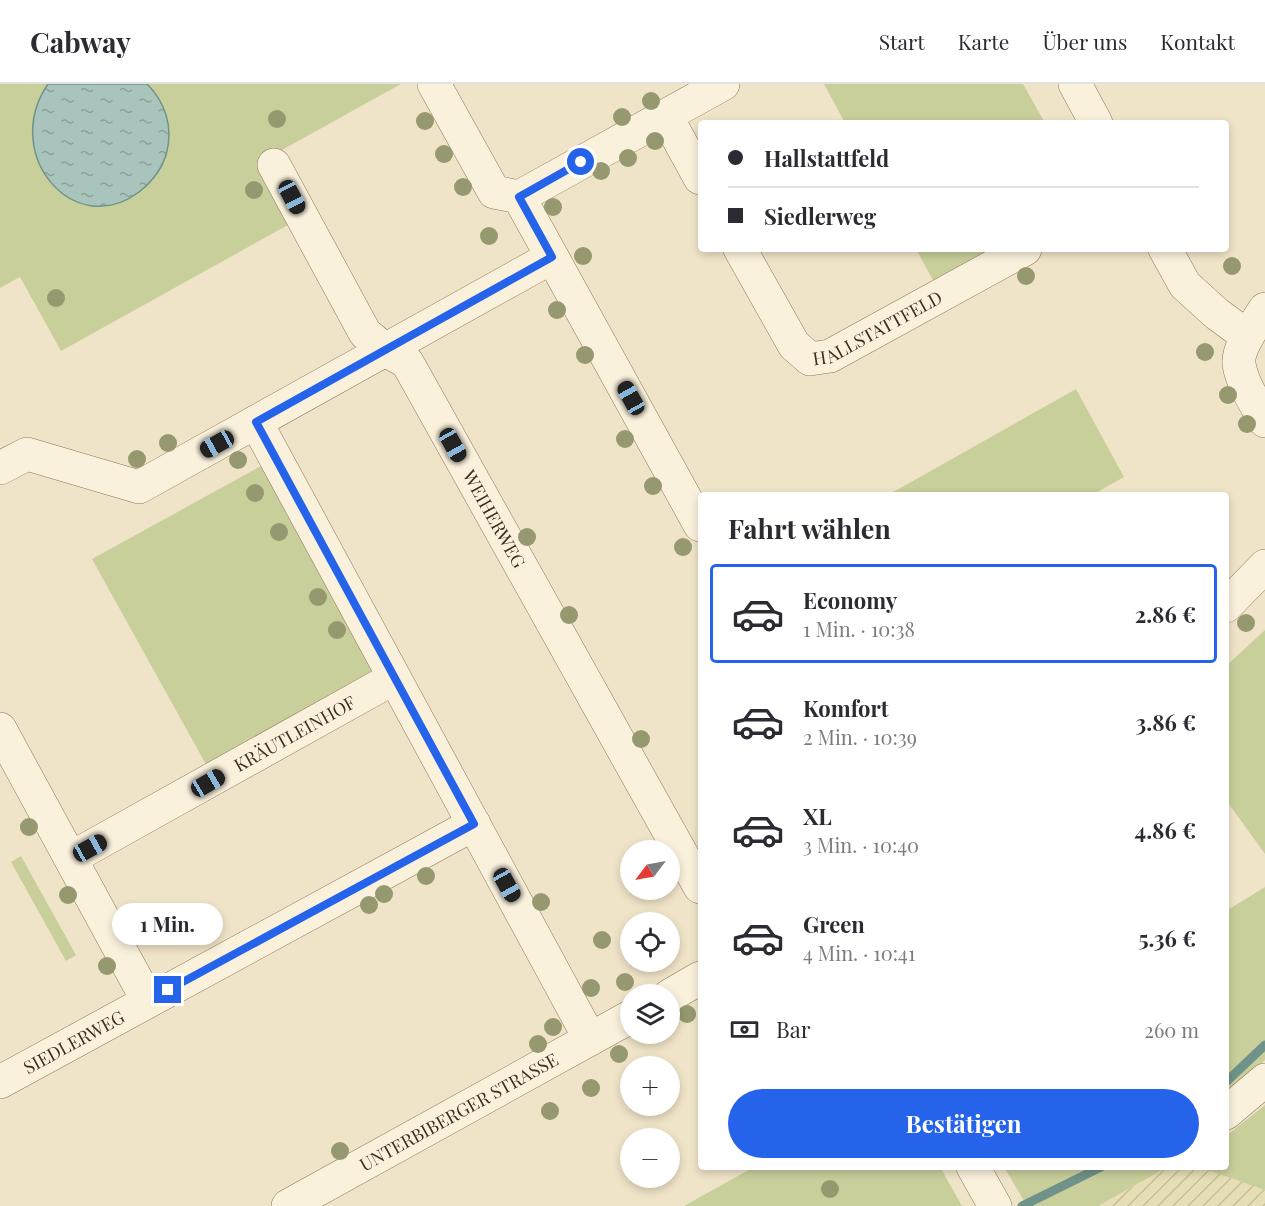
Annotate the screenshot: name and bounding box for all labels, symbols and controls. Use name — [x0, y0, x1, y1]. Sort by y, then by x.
text: Cabway — [30, 23, 131, 60]
text: Start — [879, 27, 925, 55]
text: Karte — [958, 27, 1009, 55]
text: Über uns — [1042, 27, 1127, 55]
text: Kontakt — [1160, 27, 1235, 55]
text: Hallstattfeld — [764, 143, 889, 173]
route start — [567, 148, 594, 175]
car — [276, 177, 308, 217]
text: Siedlerweg — [764, 201, 876, 231]
street label: HALLSTATTFELD — [811, 285, 946, 370]
car — [614, 378, 648, 418]
car — [436, 425, 470, 465]
car — [197, 427, 237, 461]
street label: WEIHERWEG — [457, 465, 532, 572]
text: Fahrt wählen — [728, 510, 891, 546]
text: Economy — [803, 585, 897, 615]
icon: car — [731, 587, 785, 641]
text: 2.86 € — [1135, 599, 1196, 629]
text: 1 Min. · 10:38 — [803, 615, 915, 642]
street label: KRÄUTLEINHOF — [230, 690, 360, 777]
text: Komfort — [803, 693, 888, 723]
icon: car — [731, 695, 785, 749]
text: 3.86 € — [1135, 707, 1196, 737]
text: 2 Min. · 10:39 — [803, 723, 917, 750]
car — [188, 766, 228, 800]
text: XL — [803, 801, 832, 831]
icon: car — [731, 803, 785, 857]
text: 4.86 € — [1135, 815, 1196, 845]
car — [70, 831, 110, 865]
text: 3 Min. · 10:40 — [803, 831, 919, 858]
north arrow — [620, 840, 680, 900]
map controls — [620, 840, 680, 1188]
car — [490, 865, 524, 905]
callout: 1 Min. — [112, 903, 224, 945]
text: Green — [803, 909, 865, 939]
text: 1 Min. — [140, 910, 195, 937]
icon: car — [731, 911, 785, 965]
button: locate — [620, 912, 680, 972]
text: 5.36 € — [1138, 923, 1196, 953]
text: 4 Min. · 10:41 — [803, 939, 915, 966]
route end — [154, 976, 181, 1003]
button: layers — [620, 984, 680, 1044]
street label: SIEDLERWEG — [19, 1004, 129, 1079]
icon: cash — [728, 1013, 761, 1046]
text: Bar — [776, 1014, 810, 1044]
text: 260 m — [1144, 1016, 1199, 1043]
street label: UNTERBIBERGER STRASSE — [355, 1047, 562, 1176]
button: + — [620, 1056, 680, 1116]
button: Bestätigen — [728, 1089, 1199, 1158]
button: − — [620, 1128, 680, 1188]

